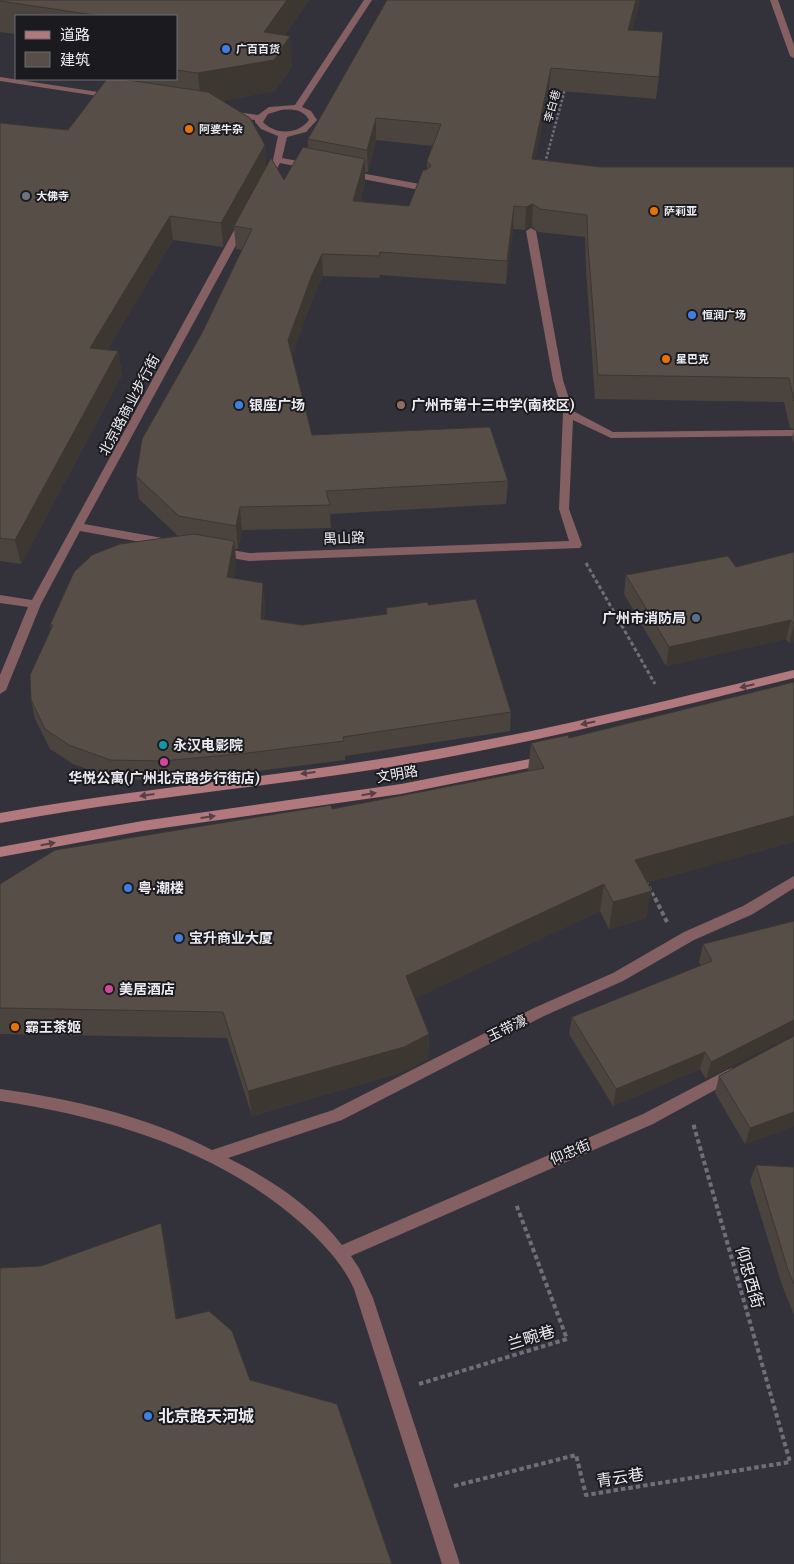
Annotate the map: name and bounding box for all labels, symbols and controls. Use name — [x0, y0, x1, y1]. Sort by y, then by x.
legend — [15, 15, 178, 80]
text: 道路 — [60, 25, 90, 44]
place label: 广百百货 — [236, 42, 280, 56]
marker: 广百百货 — [220, 43, 232, 55]
text: 建筑 — [60, 50, 90, 69]
street label: 李白巷 — [541, 88, 563, 124]
place label: 阿婆牛杂 — [199, 122, 243, 136]
marker: 阿婆牛杂 — [183, 123, 195, 135]
place label: 大佛寺 — [36, 189, 69, 203]
marker: 大佛寺 — [20, 190, 32, 202]
place label: 萨莉亚 — [664, 204, 697, 218]
marker: 萨莉亚 — [648, 205, 660, 217]
place label: 恒润广场 — [702, 308, 746, 322]
marker: 恒润广场 — [686, 309, 698, 321]
street label: 北京路商业步行街 — [95, 351, 163, 459]
place label: 星巴克 — [676, 352, 709, 366]
marker: 星巴克 — [660, 353, 672, 365]
place label: 银座广场 — [249, 396, 305, 414]
place label: 广州市第十三中学(南校区) — [411, 396, 575, 414]
marker: 银座广场 — [233, 399, 245, 411]
marker: 广州市第十三中学(南校区) — [395, 399, 407, 411]
street label: 禺山路 — [323, 528, 365, 548]
place label: 广州市消防局 — [602, 609, 686, 627]
marker: 广州市消防局 — [690, 612, 702, 624]
one-way arrow — [739, 682, 754, 690]
one-way arrow — [581, 719, 596, 727]
place label: 永汉电影院 — [173, 736, 243, 754]
marker: 永汉电影院 — [157, 739, 169, 751]
marker: 华悦公寓(广州北京路步行街店) — [158, 756, 170, 768]
street label: 文明路 — [375, 761, 419, 787]
place label: 华悦公寓(广州北京路步行街店) — [68, 769, 260, 787]
one-way arrow — [300, 769, 316, 777]
one-way arrow — [361, 790, 377, 798]
one-way arrow — [139, 791, 155, 799]
one-way arrow — [201, 813, 217, 821]
one-way arrow — [40, 839, 56, 847]
place label: 粤·潮楼 — [138, 879, 184, 897]
marker: 粤·潮楼 — [122, 882, 134, 894]
place label: 宝升商业大厦 — [189, 929, 273, 947]
marker: 宝升商业大厦 — [173, 932, 185, 944]
place label: 美居酒店 — [119, 980, 175, 998]
marker: 美居酒店 — [103, 983, 115, 995]
street label: 玉带濠 — [484, 1011, 530, 1045]
place label: 霸王茶姬 — [25, 1018, 81, 1036]
marker: 霸王茶姬 — [9, 1021, 21, 1033]
street label: 仰忠街 — [547, 1136, 593, 1168]
street label: 仰忠西街 — [732, 1243, 768, 1311]
street label: 兰畹巷 — [505, 1320, 557, 1354]
place label: 北京路天河城 — [158, 1406, 254, 1426]
marker: 北京路天河城 — [142, 1410, 154, 1422]
street label: 青云巷 — [595, 1463, 645, 1491]

